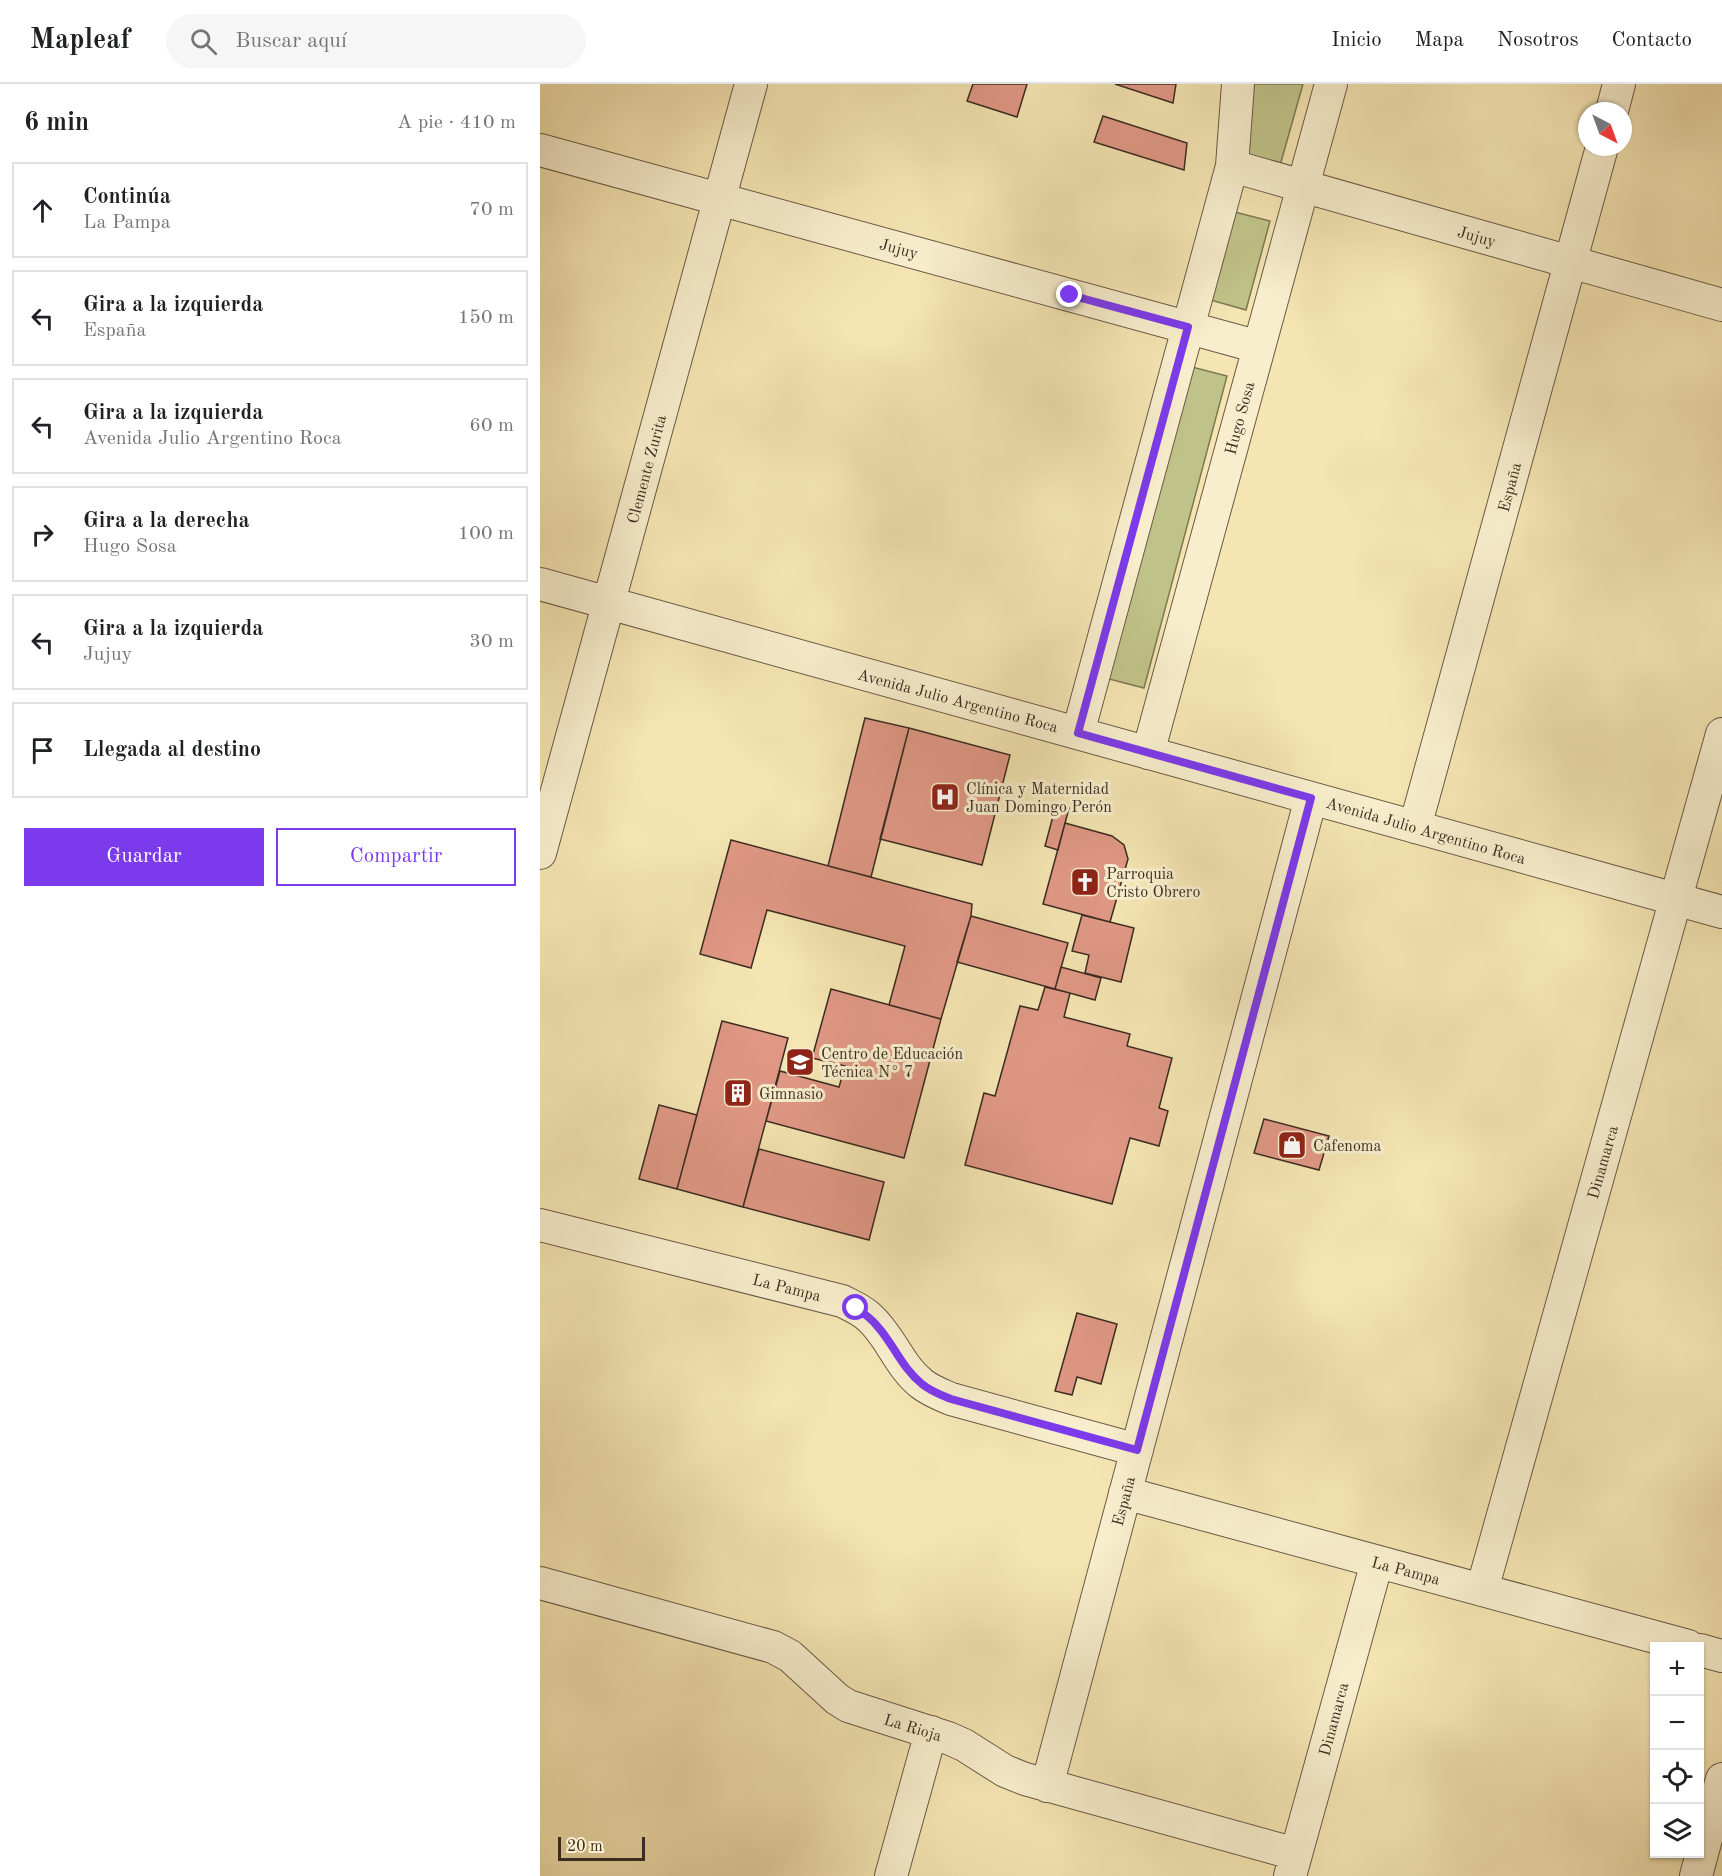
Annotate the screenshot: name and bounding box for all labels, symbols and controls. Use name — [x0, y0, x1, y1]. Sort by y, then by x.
search box — [166, 14, 586, 68]
icon: search — [187, 25, 220, 58]
text: Mapleaf — [30, 27, 130, 55]
text: Buscar aquí — [235, 30, 347, 52]
text: Inicio — [1331, 30, 1382, 51]
text: Mapa — [1415, 30, 1464, 51]
text: Nosotros — [1497, 30, 1579, 51]
text: Contacto — [1612, 30, 1692, 51]
north arrow — [1578, 102, 1632, 156]
text: 6 min — [24, 110, 89, 136]
text: A pie · 410 m — [397, 113, 516, 133]
text: Continúa — [83, 186, 171, 208]
icon: ahead — [26, 194, 59, 227]
text: 70 m — [469, 200, 514, 220]
text: La Pampa — [83, 213, 171, 233]
street label: Jujuy — [1455, 225, 1498, 251]
street label: Jujuy — [877, 237, 920, 263]
route end — [1056, 281, 1082, 307]
text: Gira a la izquierda — [83, 294, 263, 316]
icon: left — [26, 302, 59, 335]
text: 150 m — [458, 308, 514, 328]
text: España — [83, 321, 146, 341]
street label: Hugo Sosa — [1224, 380, 1258, 457]
text: Gira a la izquierda — [83, 402, 263, 424]
icon: left — [26, 410, 59, 443]
street label: Clemente Zurita — [626, 413, 670, 526]
text: 60 m — [469, 416, 514, 436]
text: Avenida Julio Argentino Roca — [83, 429, 342, 449]
street label: España — [1497, 461, 1525, 514]
text: Gira a la derecha — [83, 510, 250, 532]
icon: right — [26, 518, 59, 551]
text: 100 m — [458, 524, 514, 544]
text: Hugo Sosa — [83, 537, 177, 557]
text: Gira a la izquierda — [83, 618, 263, 640]
icon: left — [26, 626, 59, 659]
text: 30 m — [469, 632, 514, 652]
text: Jujuy — [83, 645, 132, 665]
street label: Avenida Julio Argentino Roca — [855, 667, 1060, 736]
icon: arrive — [26, 734, 59, 767]
text: Llegada al destino — [83, 739, 261, 761]
hospital icon: Clínica y Maternidad Juan Domingo Perón — [929, 781, 961, 813]
place label: Clínica y Maternidad Juan Domingo Perón — [966, 782, 1112, 816]
street label: Avenida Julio Argentino Roca — [1324, 796, 1527, 868]
button: Guardar — [24, 828, 264, 886]
button: Compartir — [276, 828, 516, 886]
church icon: Parroquia Cristo Obrero — [1069, 866, 1101, 898]
place label: Parroquia Cristo Obrero — [1106, 867, 1200, 901]
school or university icon: Centro de Educación Técnica N° 7 — [784, 1046, 816, 1078]
place label: Centro de Educación Técnica N° 7 — [821, 1047, 964, 1081]
building icon: Gimnasio — [722, 1077, 754, 1109]
place label: Gimnasio — [759, 1087, 823, 1103]
street label: Dinamarca — [1586, 1124, 1622, 1201]
shop icon: Cafenoma — [1276, 1129, 1308, 1161]
place label: Cafenoma — [1313, 1139, 1382, 1155]
street label: La Pampa — [751, 1273, 823, 1305]
route start — [842, 1294, 868, 1320]
street label: España — [1111, 1475, 1139, 1528]
street label: La Pampa — [1370, 1555, 1441, 1589]
map controls — [1650, 1642, 1704, 1858]
button: + — [1650, 1642, 1704, 1696]
street label: Dinamarca — [1317, 1681, 1352, 1758]
button: − — [1650, 1696, 1704, 1750]
street label: La Rioja — [881, 1713, 943, 1745]
button: locate — [1650, 1750, 1704, 1804]
button: layers — [1650, 1804, 1704, 1858]
scale bar — [558, 1834, 645, 1862]
text: 20 m — [567, 1839, 603, 1855]

